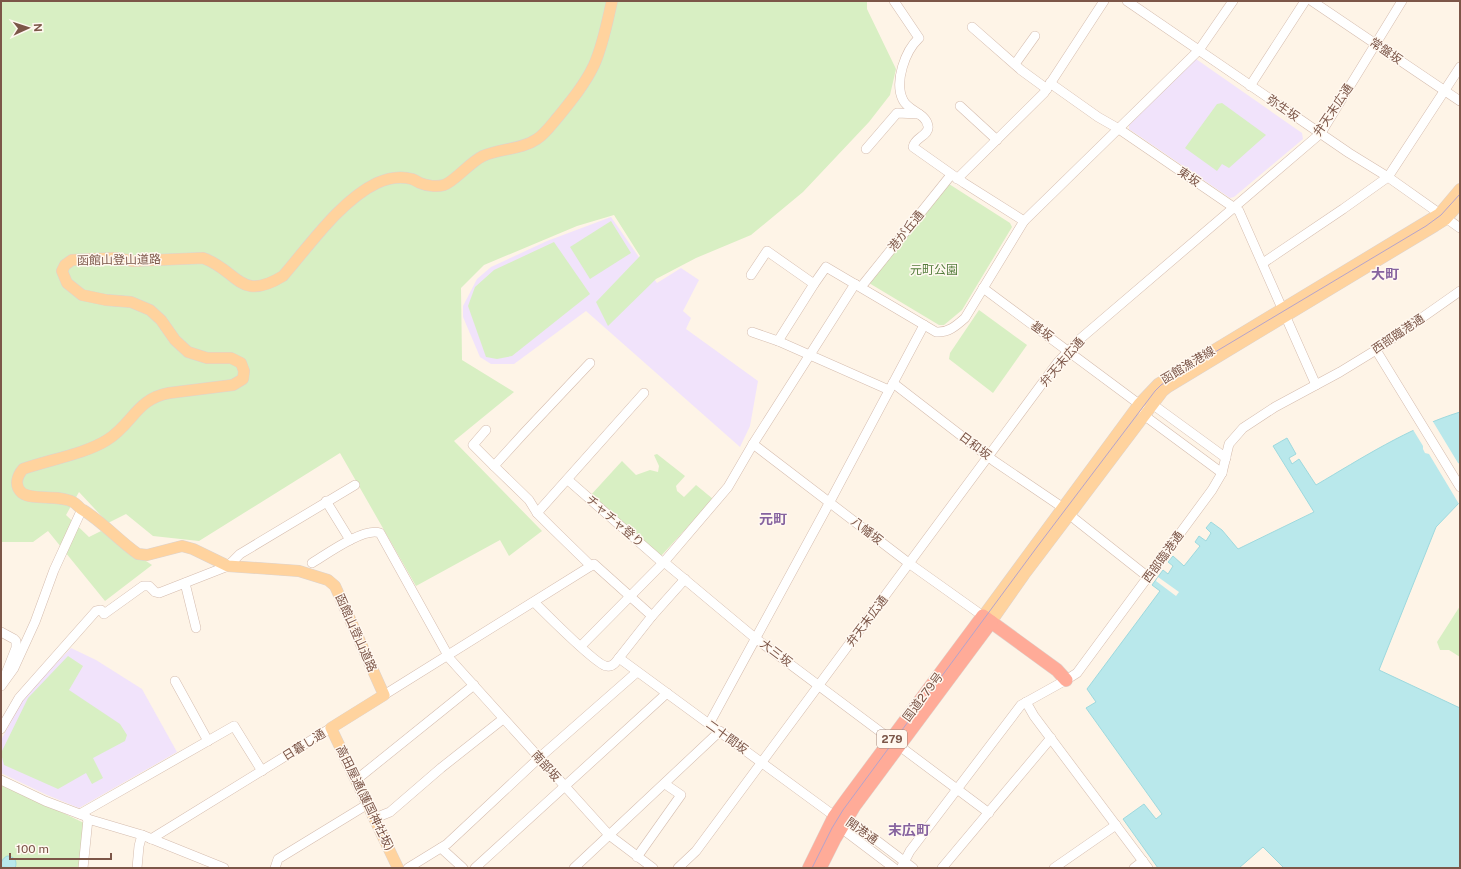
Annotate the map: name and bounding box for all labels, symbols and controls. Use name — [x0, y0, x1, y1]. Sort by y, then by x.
north arrow — [8, 8, 48, 48]
text: N — [32, 23, 44, 32]
street label: 常盤坂 — [1367, 35, 1405, 67]
street label: 弁天末広通 — [1310, 81, 1356, 139]
street label: 弥生坂 — [1264, 92, 1302, 124]
street label: 東坂 — [1175, 164, 1203, 190]
street label: 港が丘通 — [885, 208, 927, 254]
street label: 函館山登山道路 — [77, 252, 161, 268]
park label: 元町公園 — [910, 263, 958, 277]
district label: 大町 — [1371, 266, 1399, 282]
street label: 西部臨港通 — [1369, 311, 1427, 357]
street label: 基坂 — [1028, 318, 1056, 344]
street label: 弁天末広通 — [1037, 335, 1087, 389]
street label: 函館漁港線 — [1159, 344, 1217, 386]
street label: 日和坂 — [956, 430, 994, 462]
street label: チャチャ登り — [583, 492, 647, 550]
district label: 元町 — [759, 511, 787, 527]
street label: 八幡坂 — [849, 514, 885, 548]
street label: 西部臨港通 — [1140, 529, 1186, 585]
street label: 函館山登山道路 — [333, 592, 379, 674]
street label: 弁天末広通 — [843, 593, 891, 649]
street label: 大三坂 — [757, 637, 795, 669]
street label: 国道279号 — [900, 670, 946, 724]
street label: 二十間坂 — [703, 717, 751, 757]
street label: 日暮し通 — [280, 726, 328, 764]
road number: 279 — [877, 730, 907, 748]
street label: 高田屋通(護国神社坂) — [333, 743, 397, 853]
street label: 南部坂 — [529, 748, 563, 784]
street label: 開港通 — [843, 815, 881, 847]
district label: 末広町 — [888, 822, 930, 838]
scale bar — [10, 835, 111, 861]
text: 100 m — [16, 842, 49, 856]

